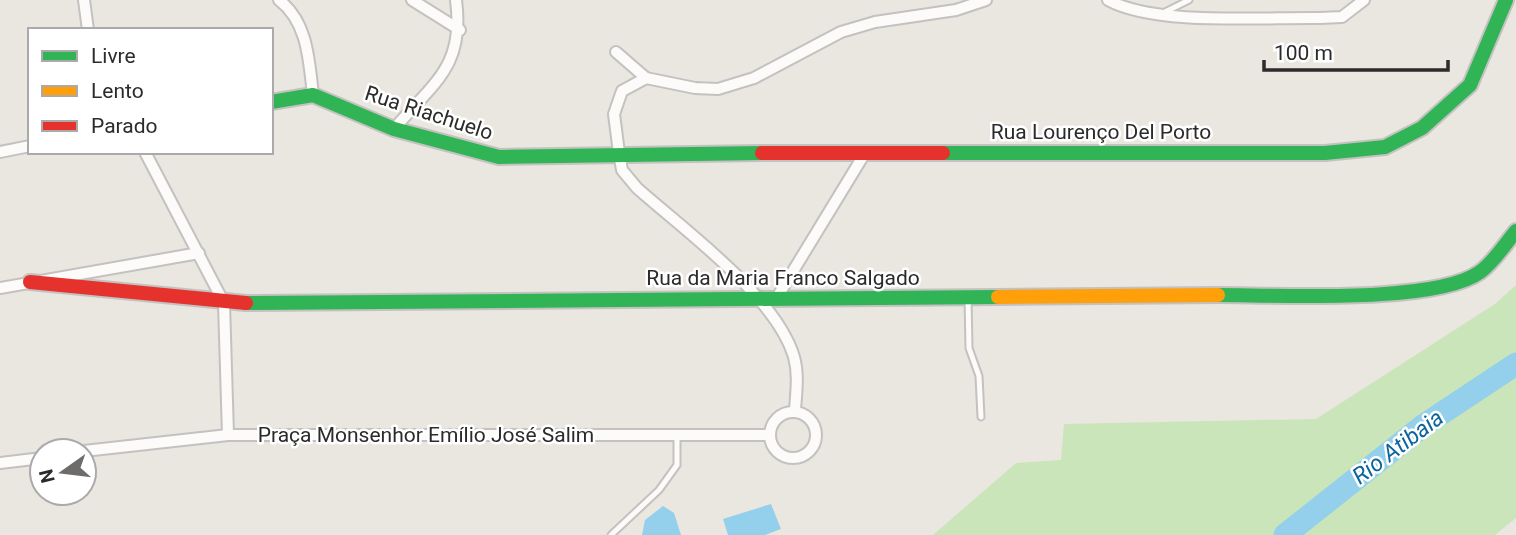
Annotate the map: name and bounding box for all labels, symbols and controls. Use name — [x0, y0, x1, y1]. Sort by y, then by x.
legend — [28, 28, 273, 154]
scale bar — [1264, 28, 1448, 72]
text: 100 m — [1274, 41, 1333, 65]
text: Livre — [91, 44, 136, 68]
text: Lento — [91, 79, 144, 103]
street label: Rua Riachuelo — [362, 81, 496, 145]
text: Parado — [91, 114, 158, 138]
street label: Rua Lourenço Del Porto — [991, 120, 1211, 144]
street label: Rua da Maria Franco Salgado — [646, 266, 920, 290]
water label: Rio Atibaia — [1347, 404, 1449, 490]
street label: Praça Monsenhor Emílio José Salim — [258, 423, 594, 447]
north arrow — [28, 437, 98, 507]
text: N — [34, 467, 60, 485]

